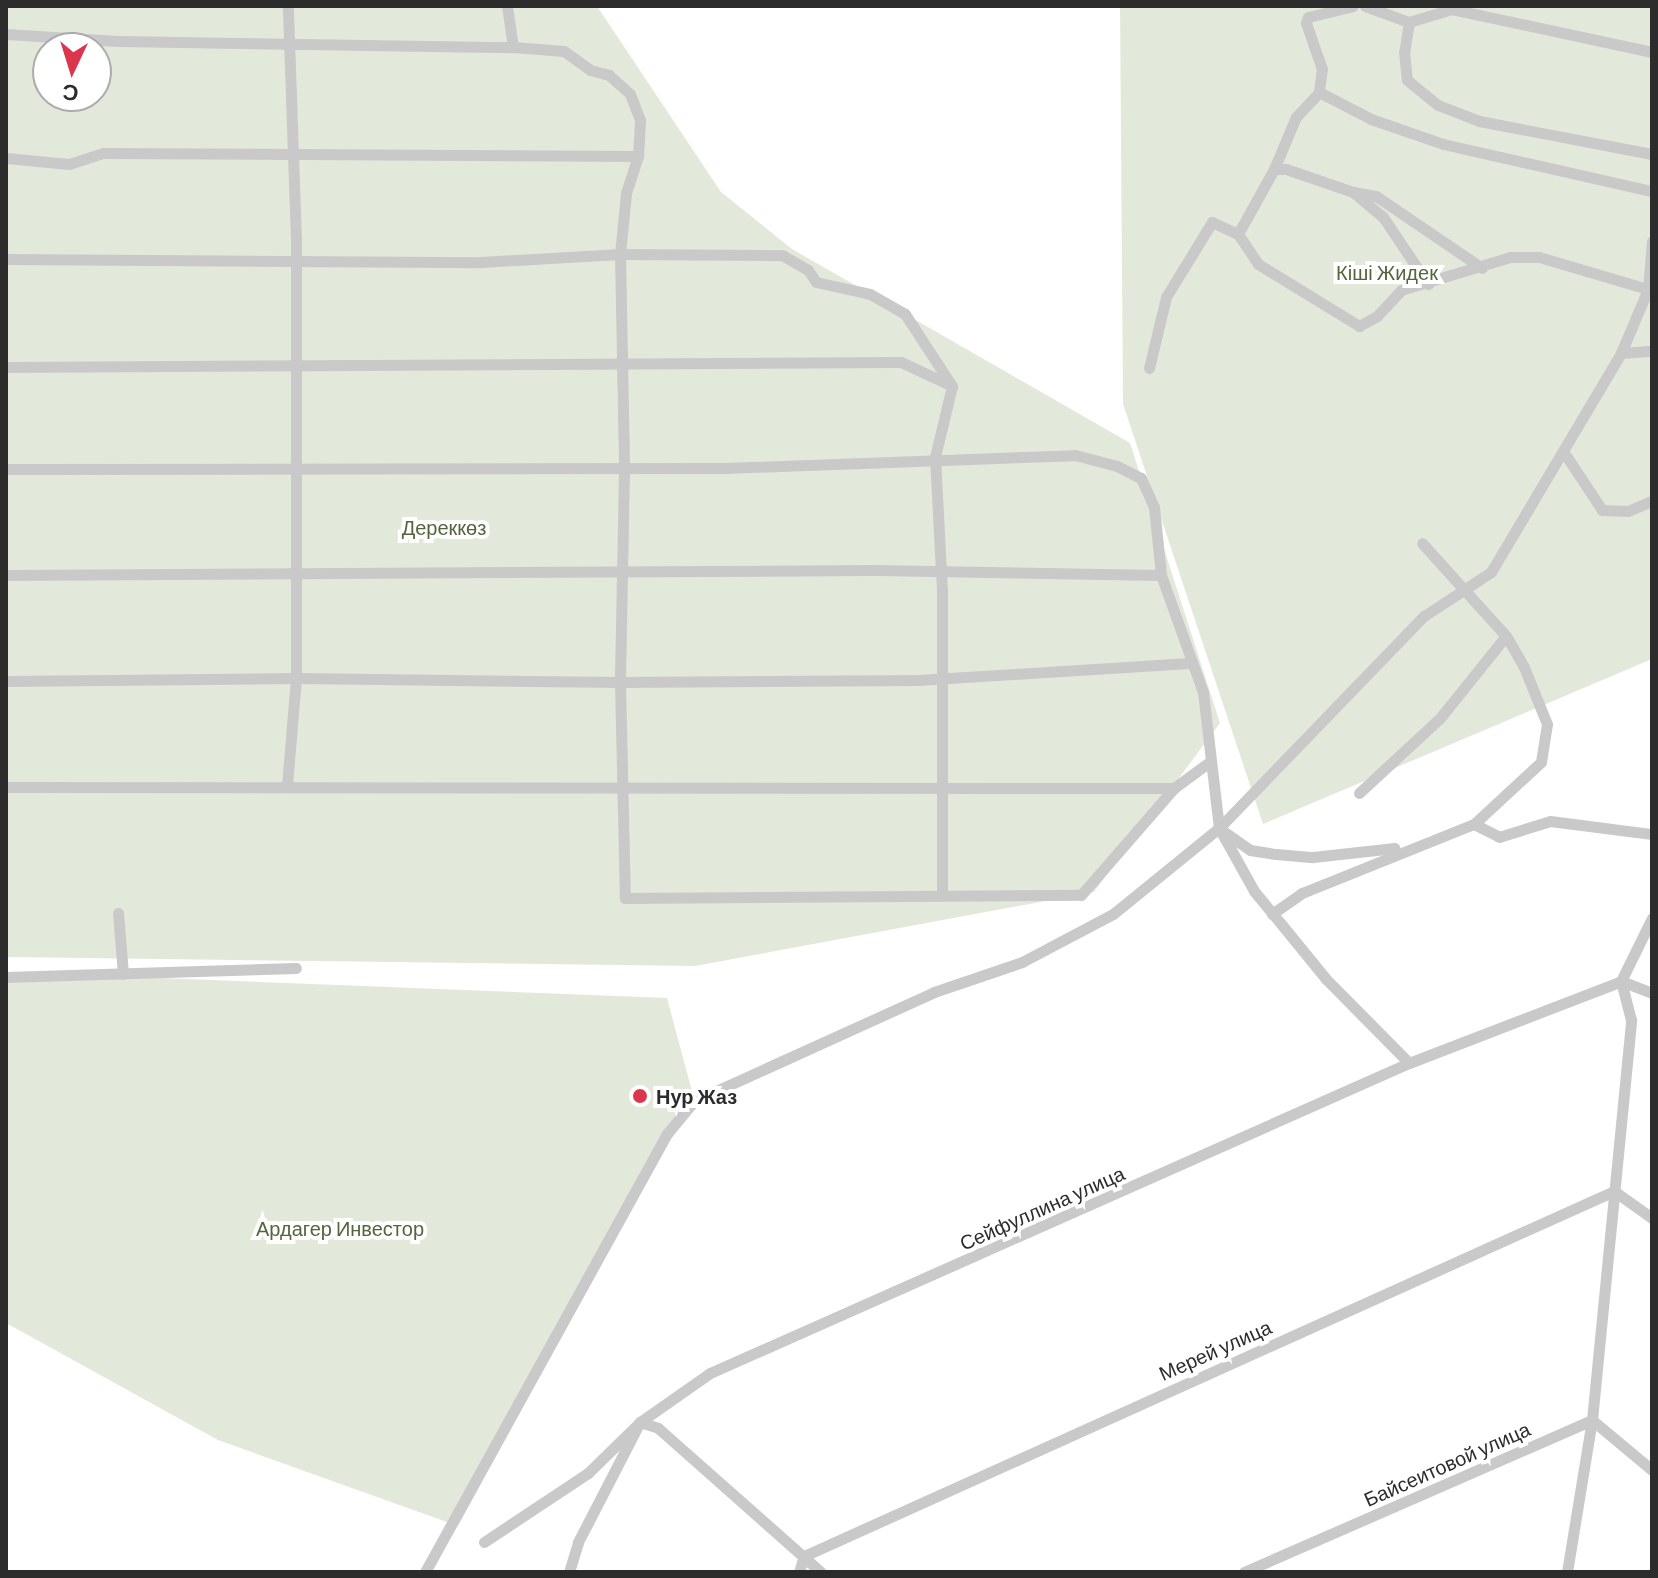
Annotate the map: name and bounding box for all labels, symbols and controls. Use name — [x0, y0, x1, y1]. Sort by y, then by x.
north arrow — [32, 32, 112, 112]
text: С — [62, 80, 79, 107]
park label: Кіші Жидек — [1336, 260, 1438, 284]
park label: Дереккөз — [402, 515, 486, 539]
place label: Нур Жаз — [656, 1084, 737, 1108]
marker: Нур Жаз — [631, 1087, 649, 1105]
street label: Сейфуллина улица — [956, 1161, 1128, 1255]
park label: Ардагер Инвестор — [256, 1216, 424, 1240]
street label: Мерей улица — [1155, 1315, 1275, 1385]
street label: Байсеитовой улица — [1360, 1417, 1534, 1511]

